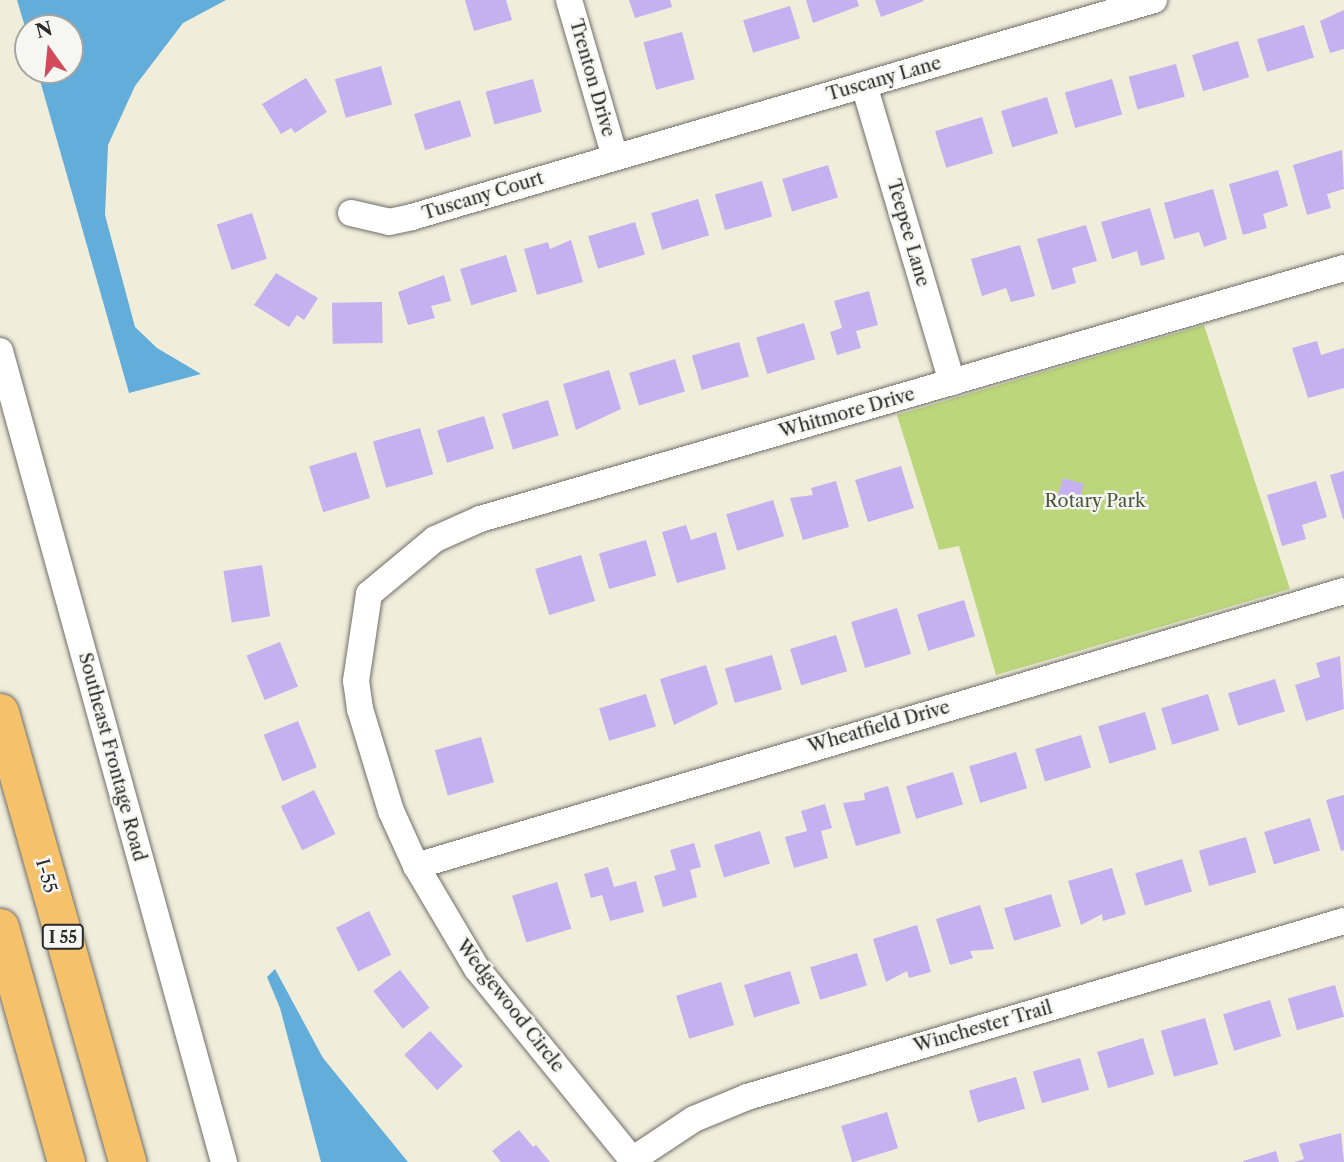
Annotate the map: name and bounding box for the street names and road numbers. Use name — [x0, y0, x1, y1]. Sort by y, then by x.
street label: Trenton Drive — [565, 17, 619, 139]
street label: Tuscany Lane — [824, 52, 944, 106]
street label: Tuscany Court — [419, 167, 547, 225]
street label: Teepee Lane — [882, 177, 934, 289]
street label: Whitmore Drive — [777, 383, 917, 443]
street label: Southeast Frontage Road — [74, 650, 150, 864]
street label: Wheatfield Drive — [806, 696, 952, 758]
street label: I-55 — [31, 856, 61, 896]
road number: I 55 — [40, 925, 86, 950]
street label: Wedgewood Circle — [452, 935, 568, 1077]
street label: Winchester Trail — [911, 997, 1055, 1057]

